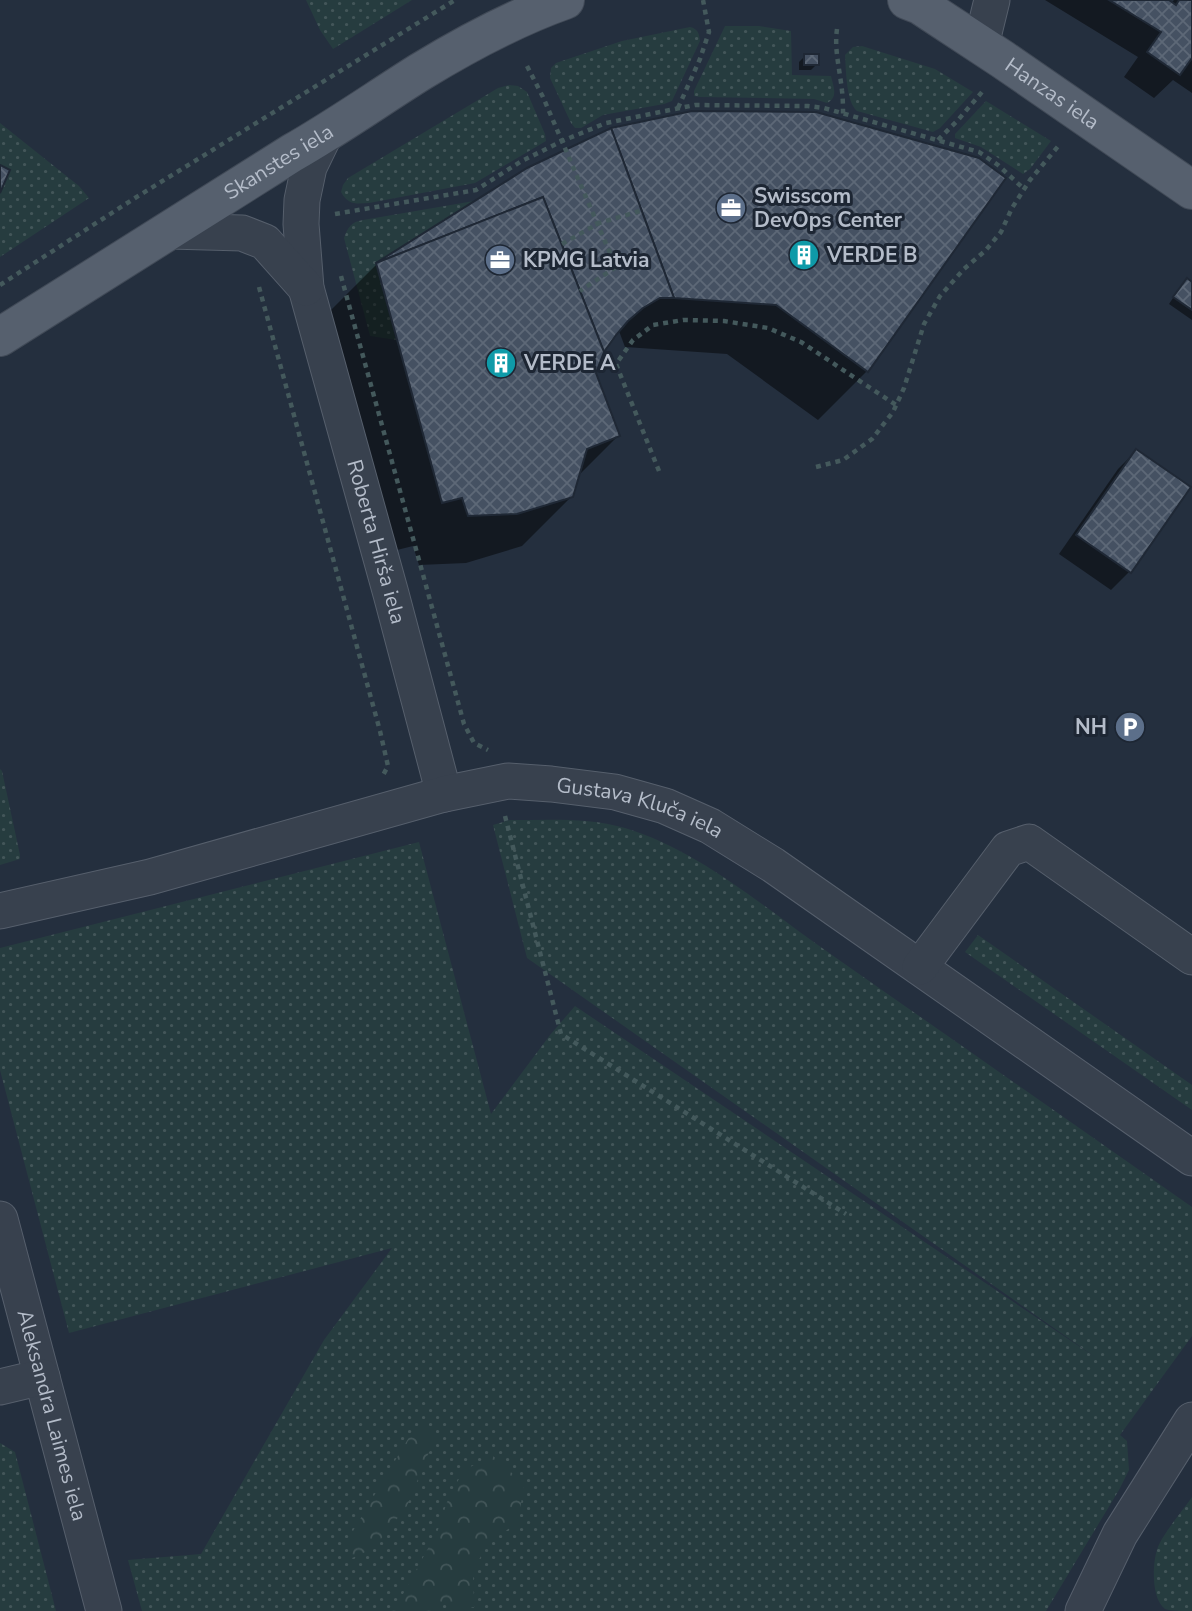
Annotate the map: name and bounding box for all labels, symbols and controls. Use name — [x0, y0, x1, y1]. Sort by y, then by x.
street label: Hanzas iela — [999, 51, 1105, 136]
street label: Skanstes iela — [219, 118, 339, 206]
place label: Swisscom DevOps Center — [754, 182, 903, 234]
office icon: Swisscom DevOps Center — [714, 191, 748, 225]
building icon: VERDE B — [787, 238, 821, 272]
place label: VERDE B — [826, 241, 918, 269]
office icon: KPMG Latvia — [483, 243, 517, 277]
place label: KPMG Latvia — [523, 246, 649, 274]
building icon: VERDE A — [484, 346, 518, 380]
place label: VERDE A — [523, 349, 616, 377]
street label: Roberta Hirša iela — [340, 456, 412, 627]
parking icon: NH — [1113, 710, 1147, 744]
place label: NH — [1075, 713, 1107, 741]
street label: Gustava Kluča iela — [555, 771, 729, 845]
street label: Aleksandra Laimes iela — [11, 1306, 94, 1524]

